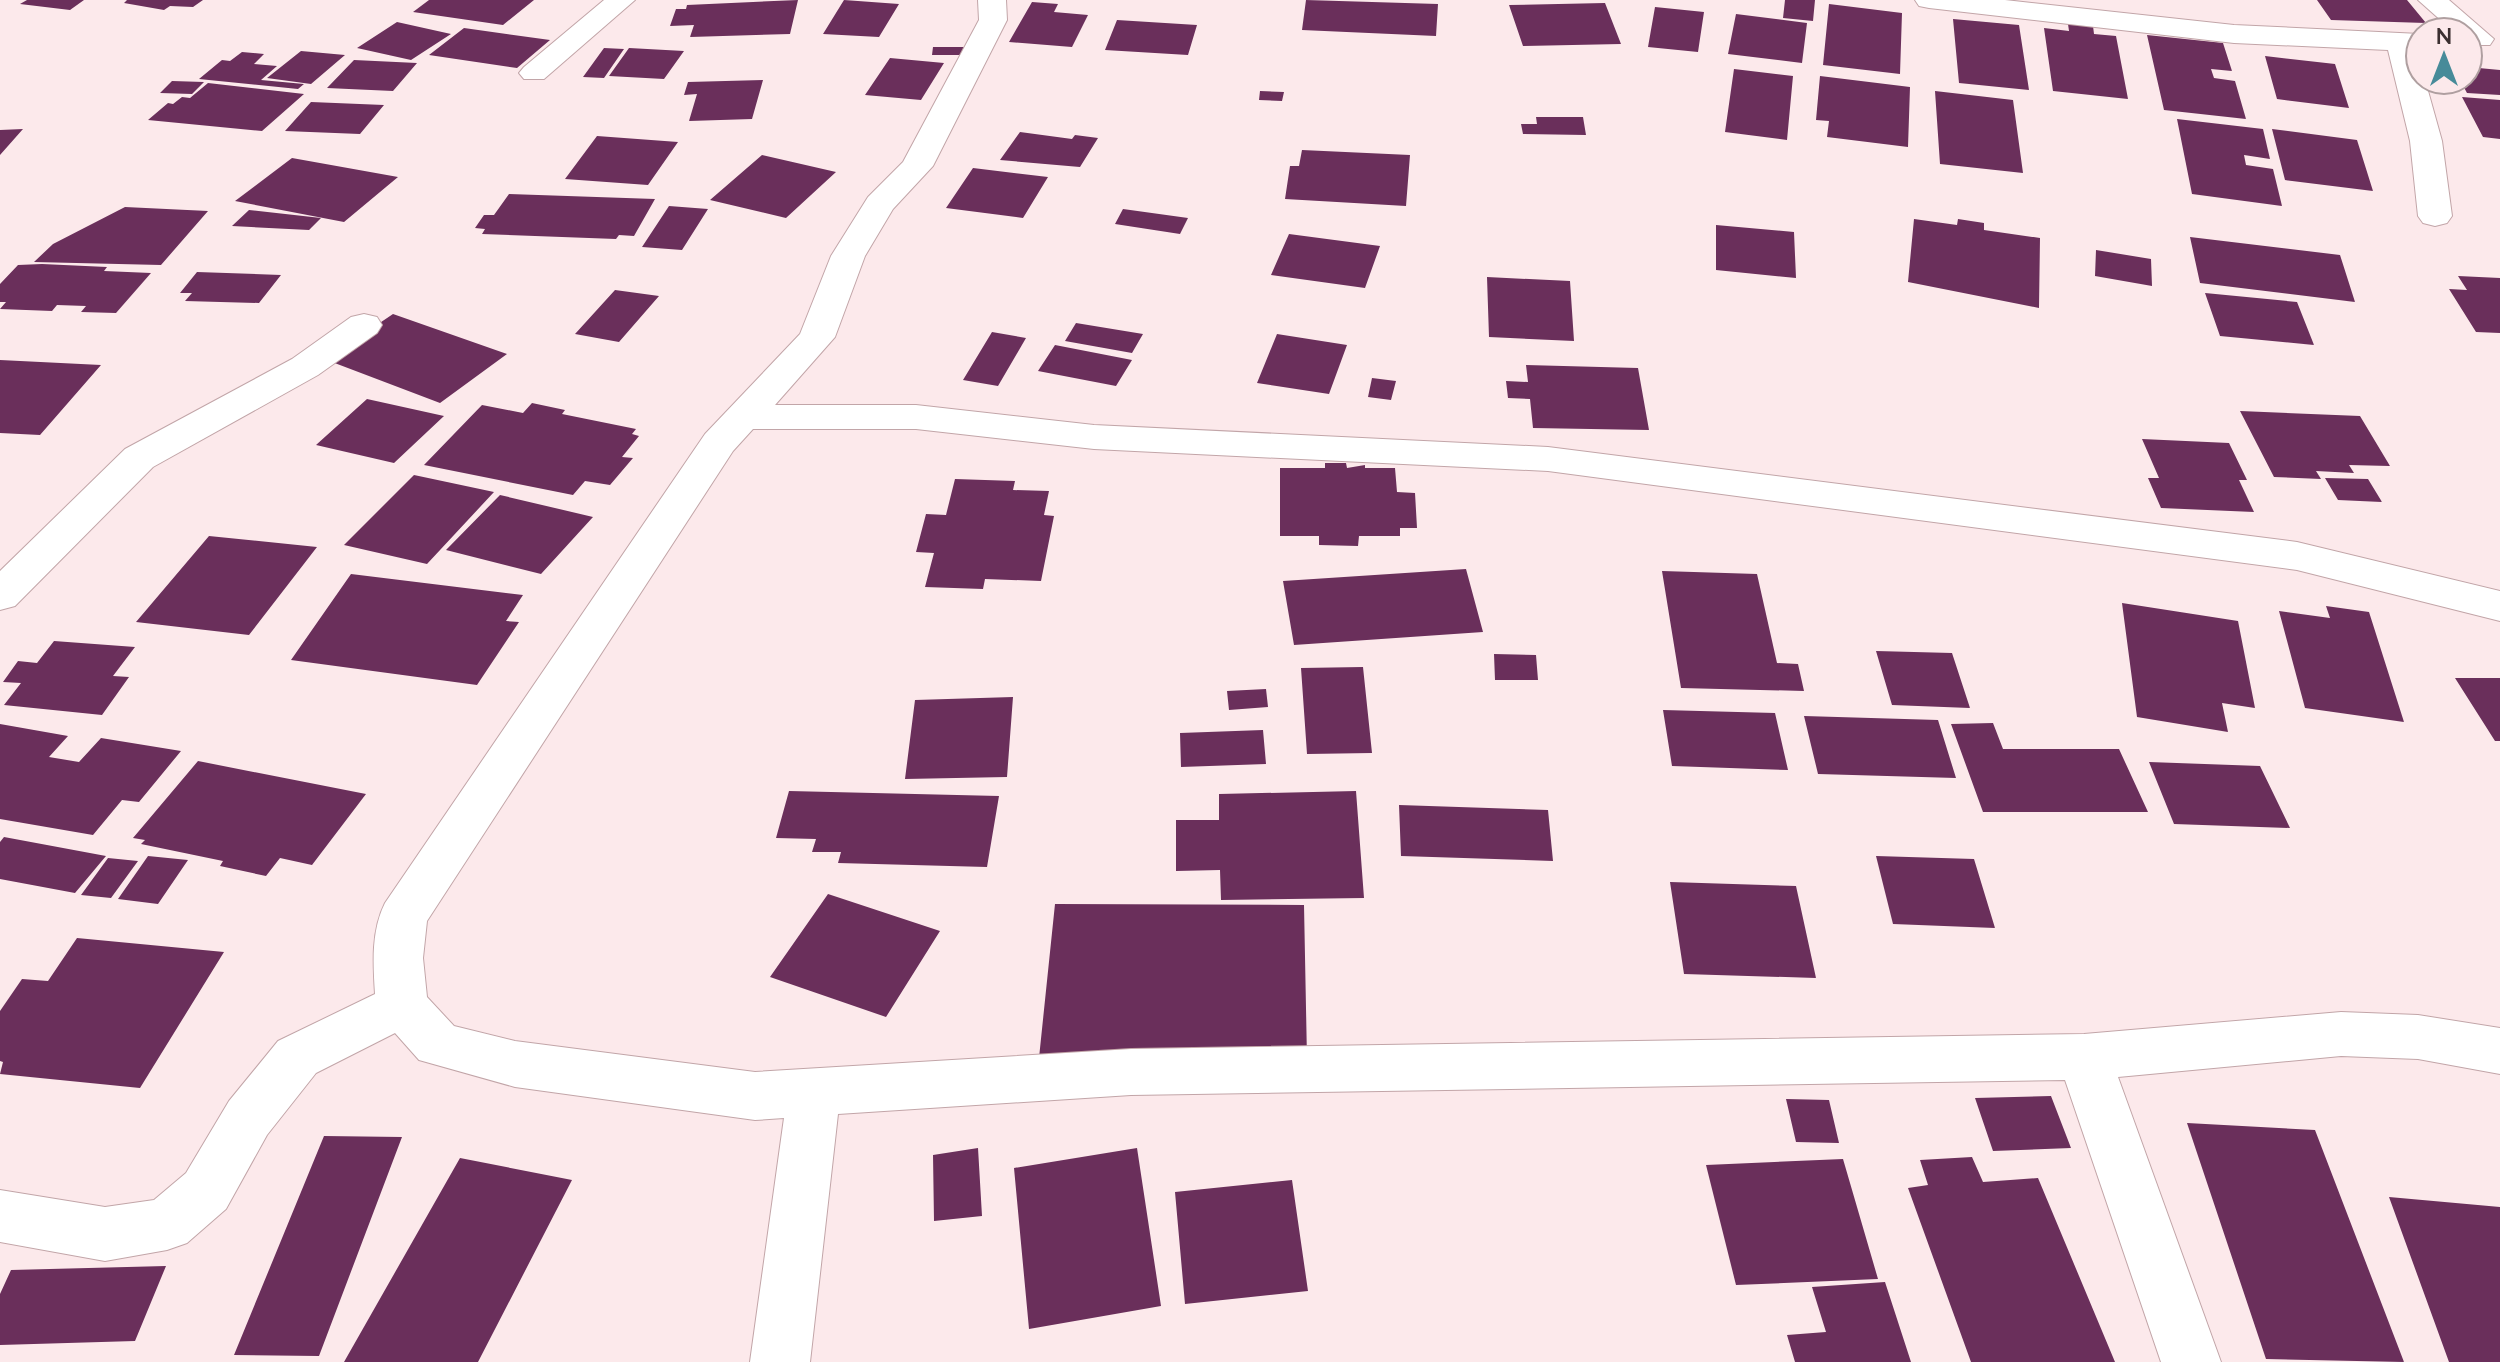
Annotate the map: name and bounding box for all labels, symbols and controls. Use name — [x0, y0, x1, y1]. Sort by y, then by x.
north arrow — [2404, 16, 2484, 96]
text: N — [2436, 22, 2452, 52]

